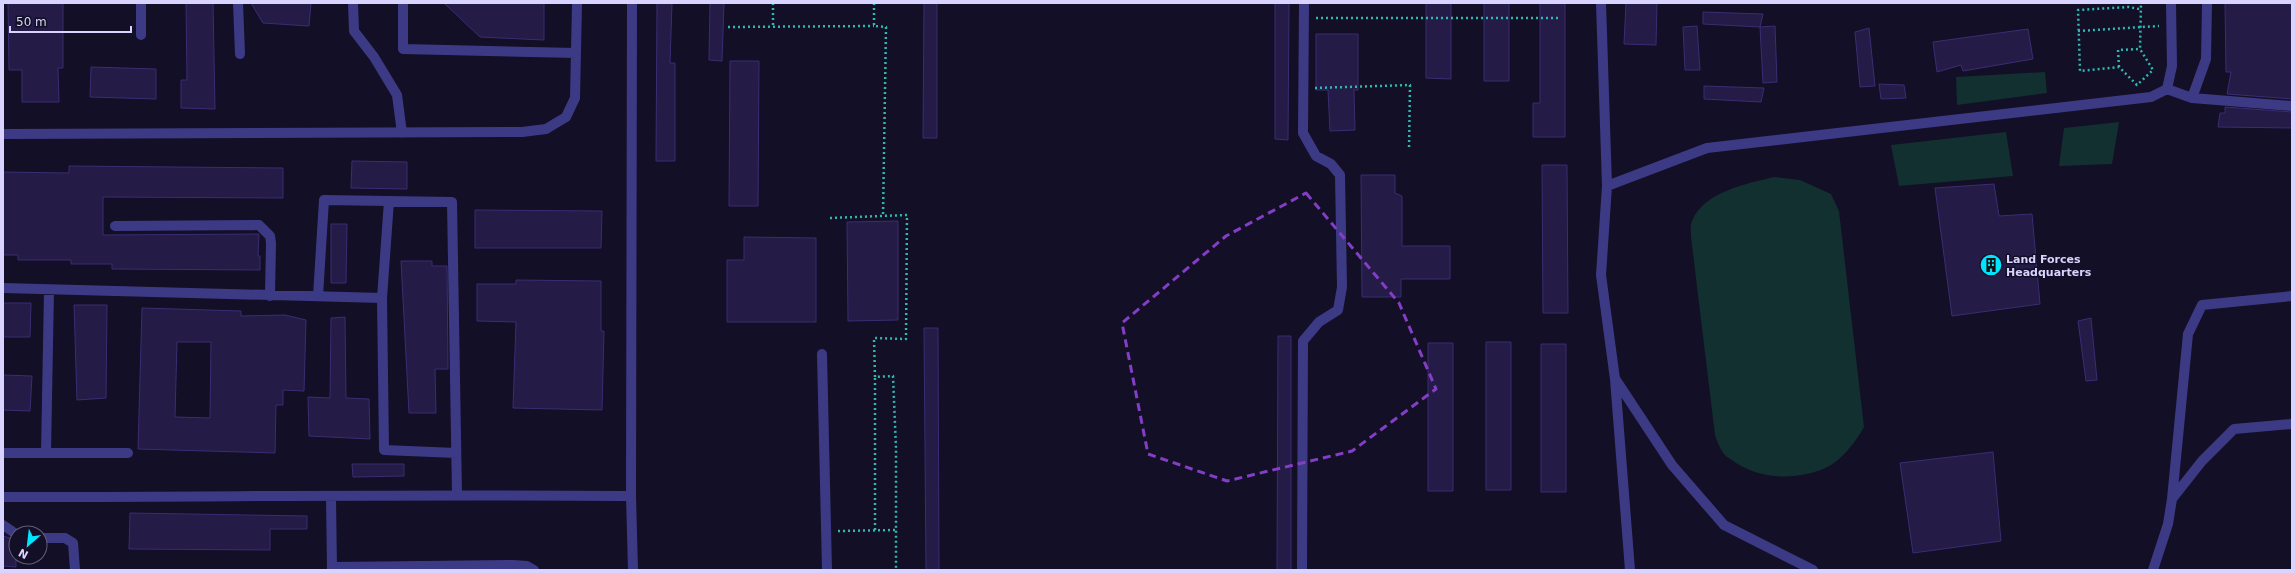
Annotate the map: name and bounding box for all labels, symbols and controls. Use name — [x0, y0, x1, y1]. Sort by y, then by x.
scale bar — [10, 8, 131, 34]
text: 50 m — [16, 15, 47, 29]
building icon: Land Forces Headquarters — [1978, 252, 2004, 278]
place label: Land Forces Headquarters — [2006, 253, 2092, 279]
north arrow — [8, 525, 48, 565]
text: N — [16, 545, 31, 561]

